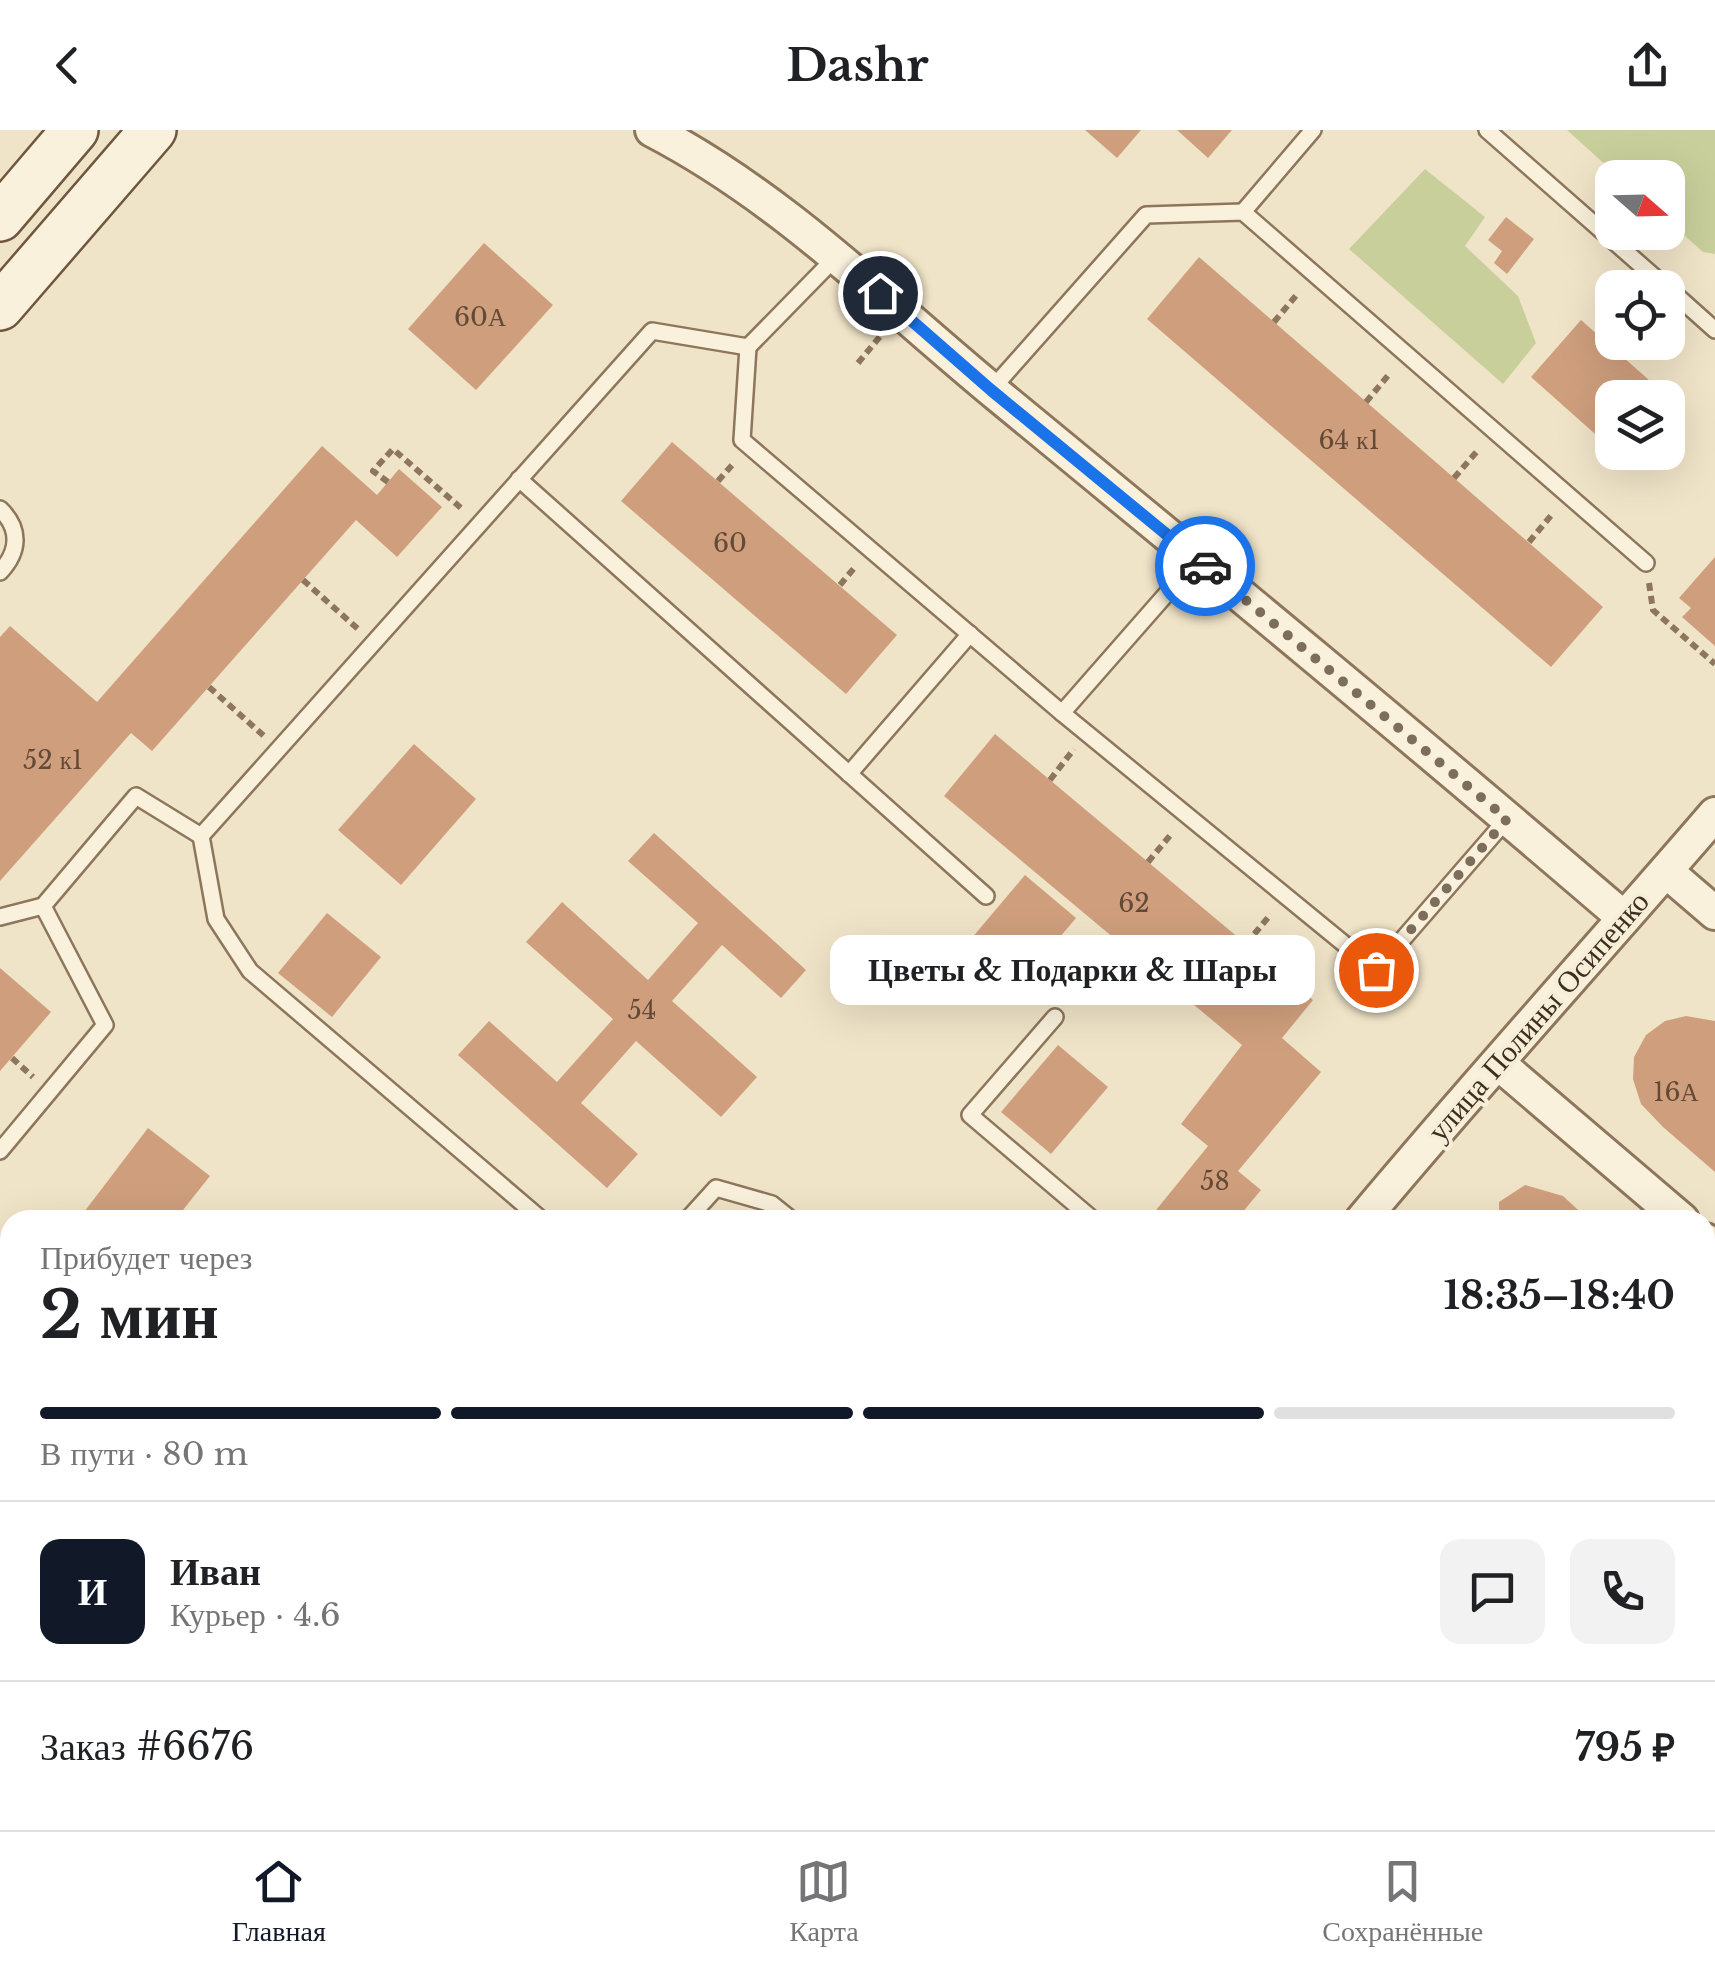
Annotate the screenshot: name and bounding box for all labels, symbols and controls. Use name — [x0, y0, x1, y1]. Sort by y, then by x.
text: Dashr — [786, 37, 929, 93]
icon: back — [40, 38, 95, 93]
icon: share — [1620, 38, 1675, 93]
north arrow — [1595, 160, 1685, 250]
map controls — [1595, 160, 1685, 470]
pin — [838, 251, 923, 336]
icon: home — [853, 266, 908, 321]
button: locate — [1595, 270, 1685, 360]
house number: 60А — [454, 302, 506, 333]
button: layers — [1595, 380, 1685, 470]
house number: 64 к1 — [1318, 425, 1380, 456]
courier — [1155, 516, 1255, 616]
house number: 60 — [713, 528, 747, 559]
icon: car — [1178, 539, 1233, 594]
house number: 52 к1 — [23, 745, 83, 776]
street label: улица Полины Осипенко — [1419, 883, 1657, 1149]
house number: 62 — [1118, 888, 1150, 919]
pin — [1334, 928, 1419, 1013]
callout: Цветы & Подарки & Шары — [831, 935, 1316, 1005]
icon: bag — [1349, 943, 1404, 998]
text: Цветы & Подарки & Шары — [868, 950, 1277, 990]
house number: 54 — [628, 995, 656, 1026]
house number: 16А — [1653, 1077, 1699, 1108]
house number: 58 — [1200, 1166, 1230, 1197]
text: Прибудет через — [40, 1238, 252, 1278]
text: 18:35–18:40 — [1444, 1272, 1675, 1319]
text: 2 мин — [40, 1275, 219, 1356]
text: В пути · 80 m — [40, 1434, 248, 1474]
button: chat — [1440, 1539, 1545, 1644]
button: phone — [1570, 1539, 1675, 1644]
text: Иван — [170, 1548, 261, 1595]
text: И — [78, 1568, 107, 1615]
text: Курьер · 4.6 — [170, 1595, 341, 1635]
text: Заказ #6676 — [40, 1723, 254, 1770]
text: 795 ₽ — [1575, 1724, 1675, 1771]
tab: Главная — [232, 1854, 326, 1949]
tab: Карта — [789, 1854, 859, 1949]
tab: Сохранённые — [1322, 1854, 1483, 1949]

